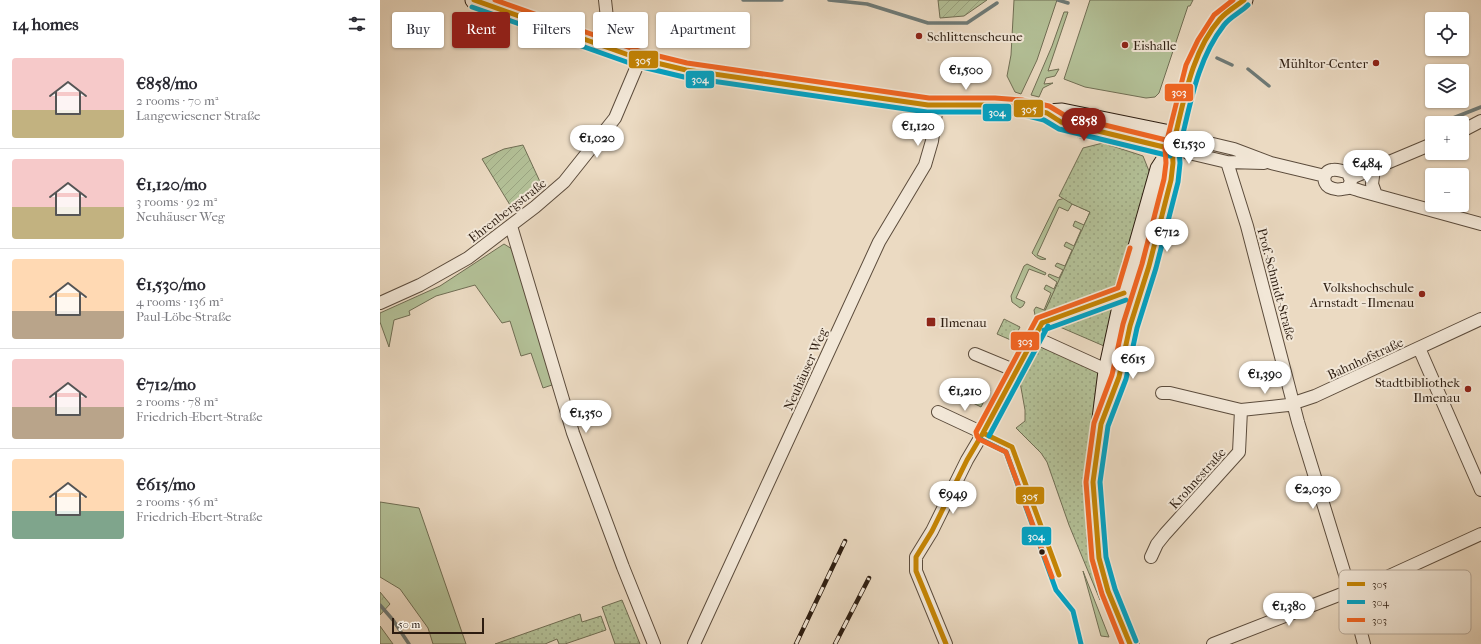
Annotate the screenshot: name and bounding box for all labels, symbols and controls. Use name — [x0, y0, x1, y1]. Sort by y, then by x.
chip: Buy — [392, 12, 444, 48]
chip: Rent — [452, 12, 510, 48]
chip: Filters — [518, 12, 585, 48]
chip: New — [593, 12, 648, 48]
chip: Apartment — [656, 12, 750, 48]
map controls — [1425, 12, 1469, 212]
button: locate — [1425, 12, 1469, 56]
icon: filters — [346, 13, 368, 35]
text: 14 homes — [12, 14, 79, 34]
place label: Schlittenscheune — [927, 29, 1023, 44]
marker: Schlittenscheune — [914, 31, 924, 41]
place label: Eishalle — [1133, 38, 1177, 53]
marker: Eishalle — [1120, 40, 1130, 50]
line badge: 305 — [628, 50, 659, 69]
text: 305 — [635, 54, 651, 67]
place label: Mühltor-Center — [1279, 56, 1368, 71]
pin: €1,500 — [933, 57, 999, 91]
marker: Mühltor-Center — [1371, 58, 1381, 68]
text: €1,500 — [949, 62, 983, 77]
button: layers — [1425, 64, 1469, 108]
line badge: 304 — [685, 70, 715, 89]
text: €858/mo — [136, 73, 197, 93]
text: 304 — [692, 73, 709, 86]
icon: home — [44, 74, 92, 122]
line badge: 303 — [1164, 83, 1194, 102]
text: 303 — [1171, 86, 1187, 99]
text: 2 rooms · 70 m² — [136, 93, 219, 108]
line badge: 305 — [1013, 99, 1044, 118]
line badge: 304 — [982, 103, 1012, 122]
text: 305 — [1021, 103, 1037, 116]
text: 304 — [989, 106, 1006, 119]
text: Langewiesener Straße — [136, 108, 260, 123]
pin: €858 — [1060, 108, 1108, 142]
pin: €1,120 — [885, 113, 951, 147]
text: €858 — [1071, 113, 1097, 128]
button: + — [1425, 116, 1469, 160]
text: €1,120 — [901, 118, 935, 133]
pin: €1,020 — [564, 125, 630, 159]
text: €1,020 — [579, 130, 615, 145]
pin: €1,530 — [1156, 131, 1222, 165]
text: €1,530 — [1173, 136, 1205, 151]
pin: €484 — [1343, 150, 1391, 184]
text: €484 — [1352, 155, 1382, 170]
button: − — [1425, 168, 1469, 212]
text: €1,120/mo — [136, 174, 207, 194]
icon: home — [44, 175, 92, 223]
street label: Ehrenbergstraße — [465, 175, 550, 245]
text: 3 rooms · 92 m² — [136, 194, 217, 209]
text: Neuhäuser Weg — [136, 209, 225, 224]
pin: €712 — [1143, 219, 1191, 253]
text: €712 — [1154, 224, 1180, 239]
street label: Prof.-Schmidt-Straße — [1254, 226, 1299, 343]
text: €1,530/mo — [136, 274, 206, 294]
icon: home — [44, 275, 92, 323]
place label: Volkshochschule Arnstadt - Ilmenau — [1309, 280, 1415, 310]
marker: Volkshochschule Arnstadt - Ilmenau — [1417, 289, 1427, 299]
text: 4 rooms · 136 m² — [136, 294, 223, 309]
text: Paul-Löbe-Straße — [136, 309, 232, 324]
place label: Ilmenau — [940, 315, 987, 330]
marker: Ilmenau — [925, 316, 937, 328]
street label: Neuhäuser Weg — [781, 325, 831, 413]
line badge: 303 — [1010, 331, 1040, 351]
street label: Bahnhofstraße — [1325, 334, 1406, 383]
text: 303 — [1017, 335, 1033, 348]
pin: €615 — [1109, 346, 1157, 380]
text: €615 — [1121, 351, 1145, 366]
pin: €1,390 — [1232, 361, 1298, 395]
text: €1,390 — [1248, 366, 1282, 381]
text: €712/mo — [136, 374, 196, 394]
icon: home — [44, 375, 92, 423]
place label: Stadtbibliothek Ilmenau — [1375, 375, 1461, 405]
pin: €1,210 — [932, 378, 998, 412]
text: €1,210 — [948, 383, 982, 398]
marker: Stadtbibliothek Ilmenau — [1463, 384, 1473, 394]
text: 2 rooms · 78 m² — [136, 394, 218, 409]
pin: €1,350 — [553, 400, 619, 434]
text: €1,350 — [569, 405, 603, 420]
text: Friedrich-Ebert-Straße — [136, 409, 263, 424]
street label: Krohnestraße — [1166, 444, 1229, 512]
text: €615/mo — [136, 474, 195, 494]
icon: home — [44, 475, 92, 523]
pin: €2,030 — [1280, 476, 1346, 510]
pin: €949 — [929, 481, 977, 515]
text: €2,030 — [1295, 481, 1331, 496]
text: €949 — [939, 486, 967, 501]
line badge: 305 — [1015, 486, 1045, 505]
text: 305 — [1022, 490, 1038, 503]
text: 2 rooms · 56 m² — [136, 494, 218, 509]
text: Friedrich-Ebert-Straße — [136, 509, 263, 524]
line badge: 304 — [1021, 526, 1052, 546]
text: 304 — [1028, 530, 1045, 543]
unlabelled marker — [1037, 547, 1047, 557]
legend — [1339, 570, 1471, 634]
text: 305 — [1372, 578, 1388, 591]
pin: €1,380 — [1256, 593, 1322, 627]
text: 304 — [1372, 596, 1389, 609]
text: €1,380 — [1272, 598, 1306, 613]
text: 303 — [1372, 614, 1387, 627]
scale bar — [392, 616, 484, 635]
text: 50 m — [398, 618, 420, 631]

